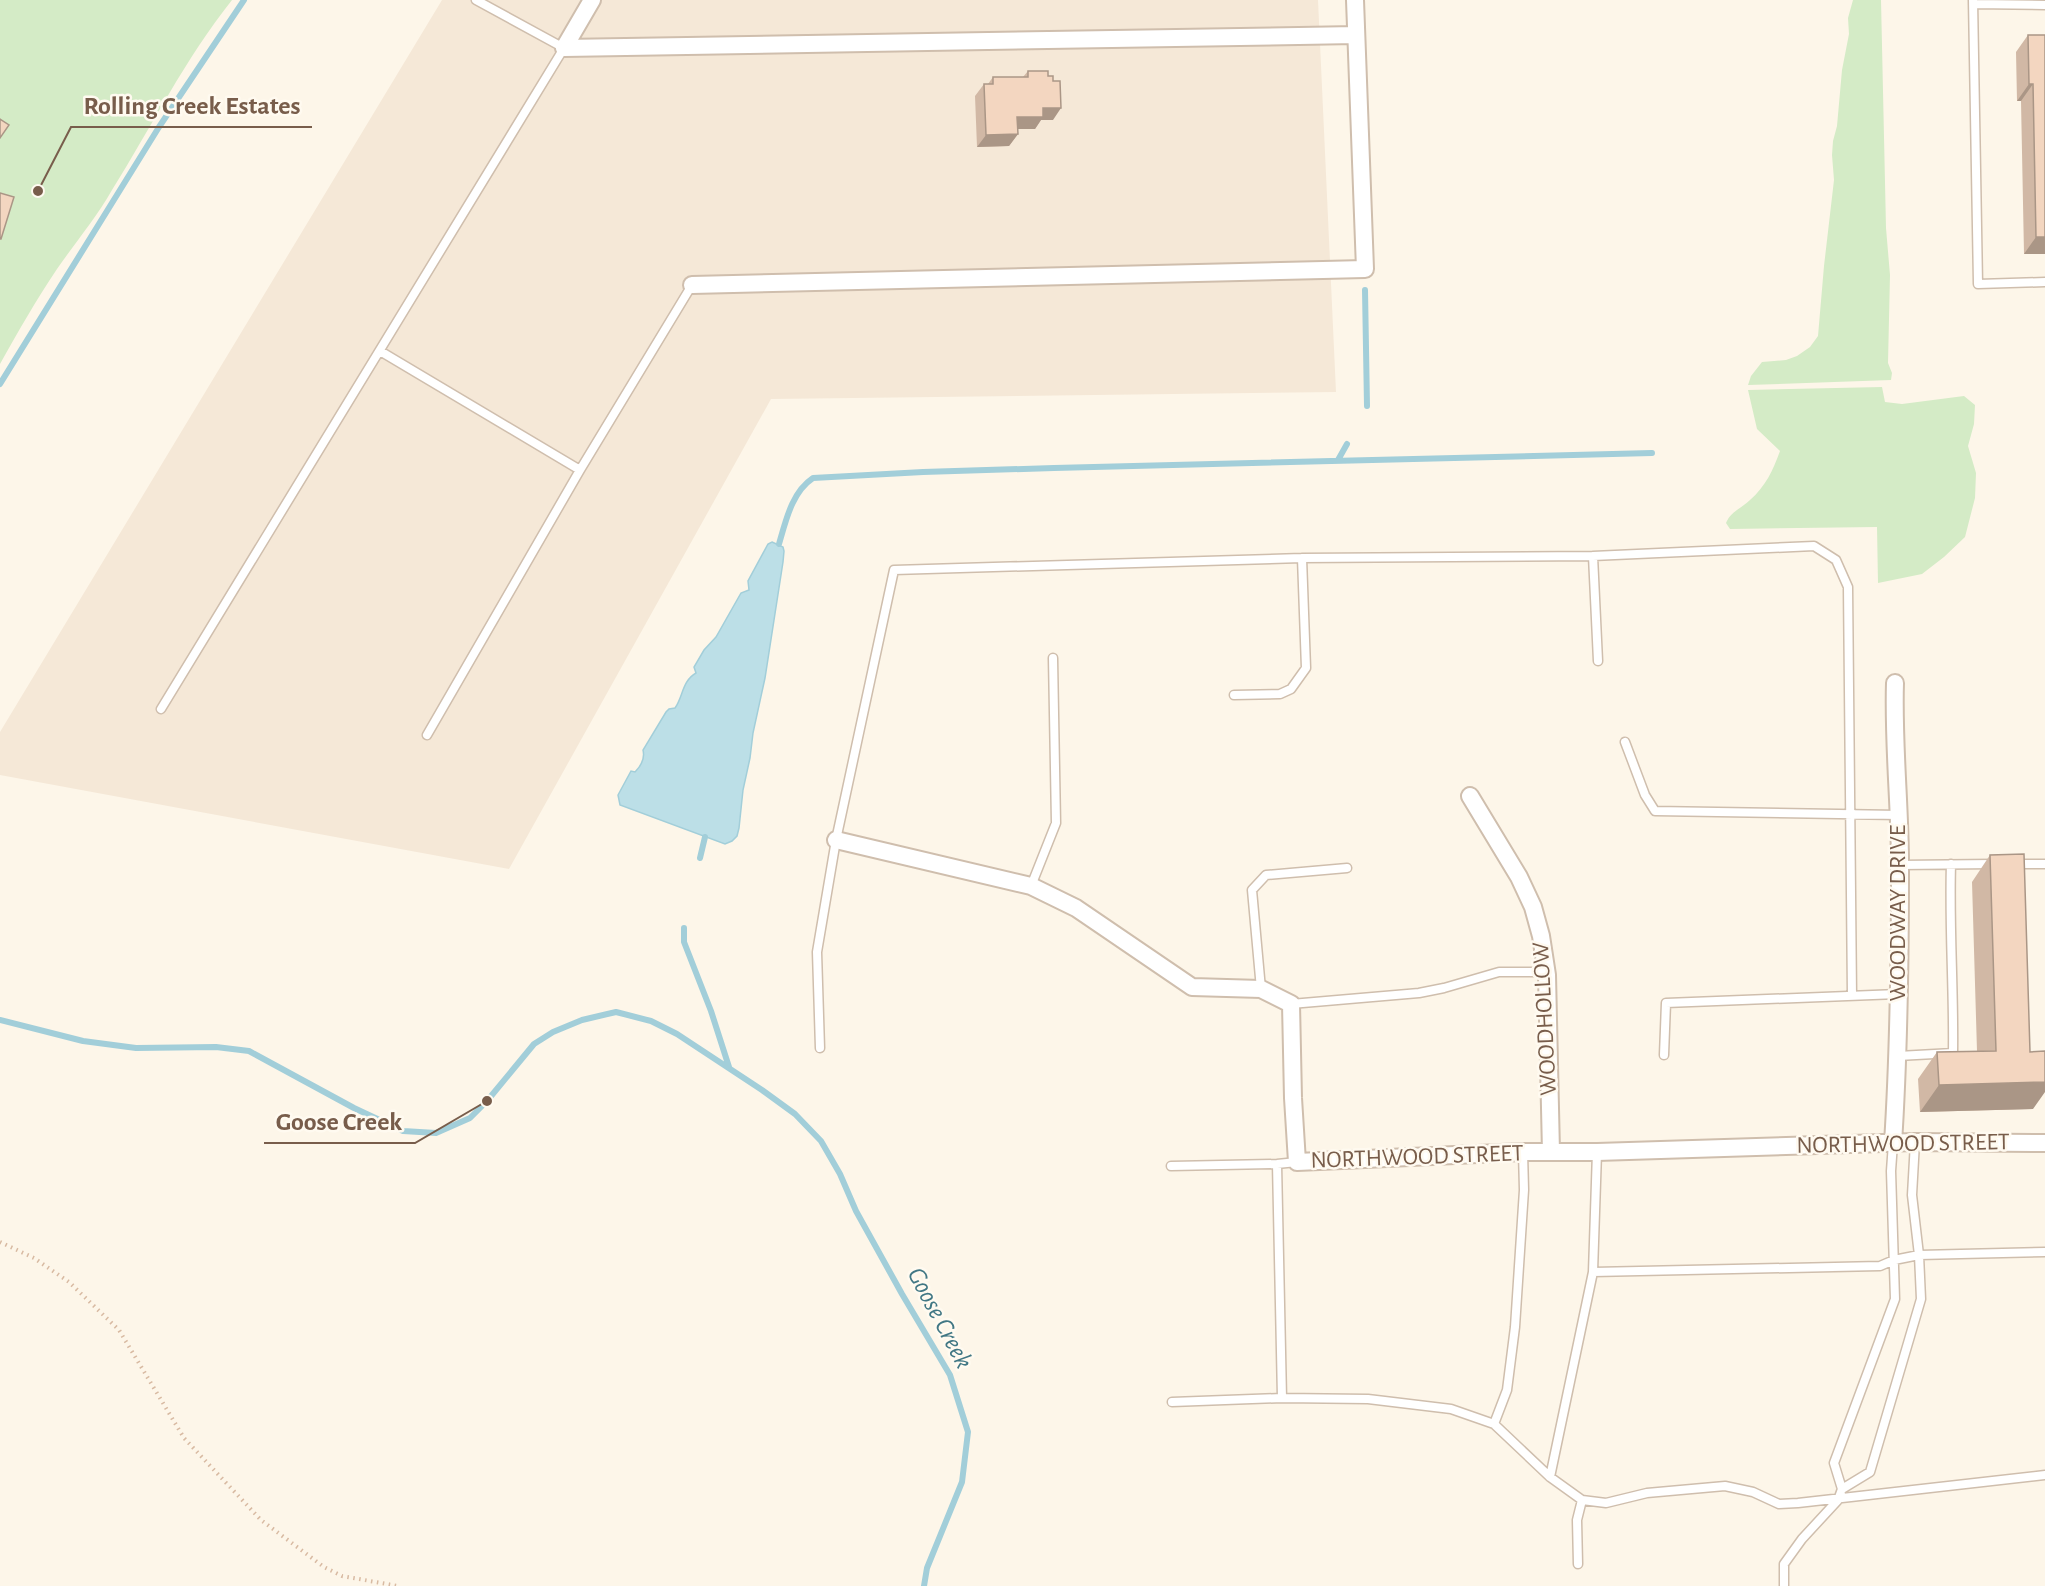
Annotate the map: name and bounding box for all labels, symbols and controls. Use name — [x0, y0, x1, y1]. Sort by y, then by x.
callout: Rolling Creek Estates — [71, 83, 312, 127]
text: Rolling Creek Estates — [83, 93, 301, 119]
street label: WOODWAY DRIVE — [1886, 824, 1910, 1001]
street label: WOODHOLLOW — [1529, 941, 1561, 1096]
callout: Goose Creek — [264, 1099, 415, 1143]
text: Goose Creek — [276, 1109, 402, 1135]
street label: NORTHWOOD STREET — [1796, 1130, 2010, 1158]
street label: NORTHWOOD STREET — [1310, 1141, 1524, 1173]
water label: Goose Creek — [903, 1263, 977, 1373]

